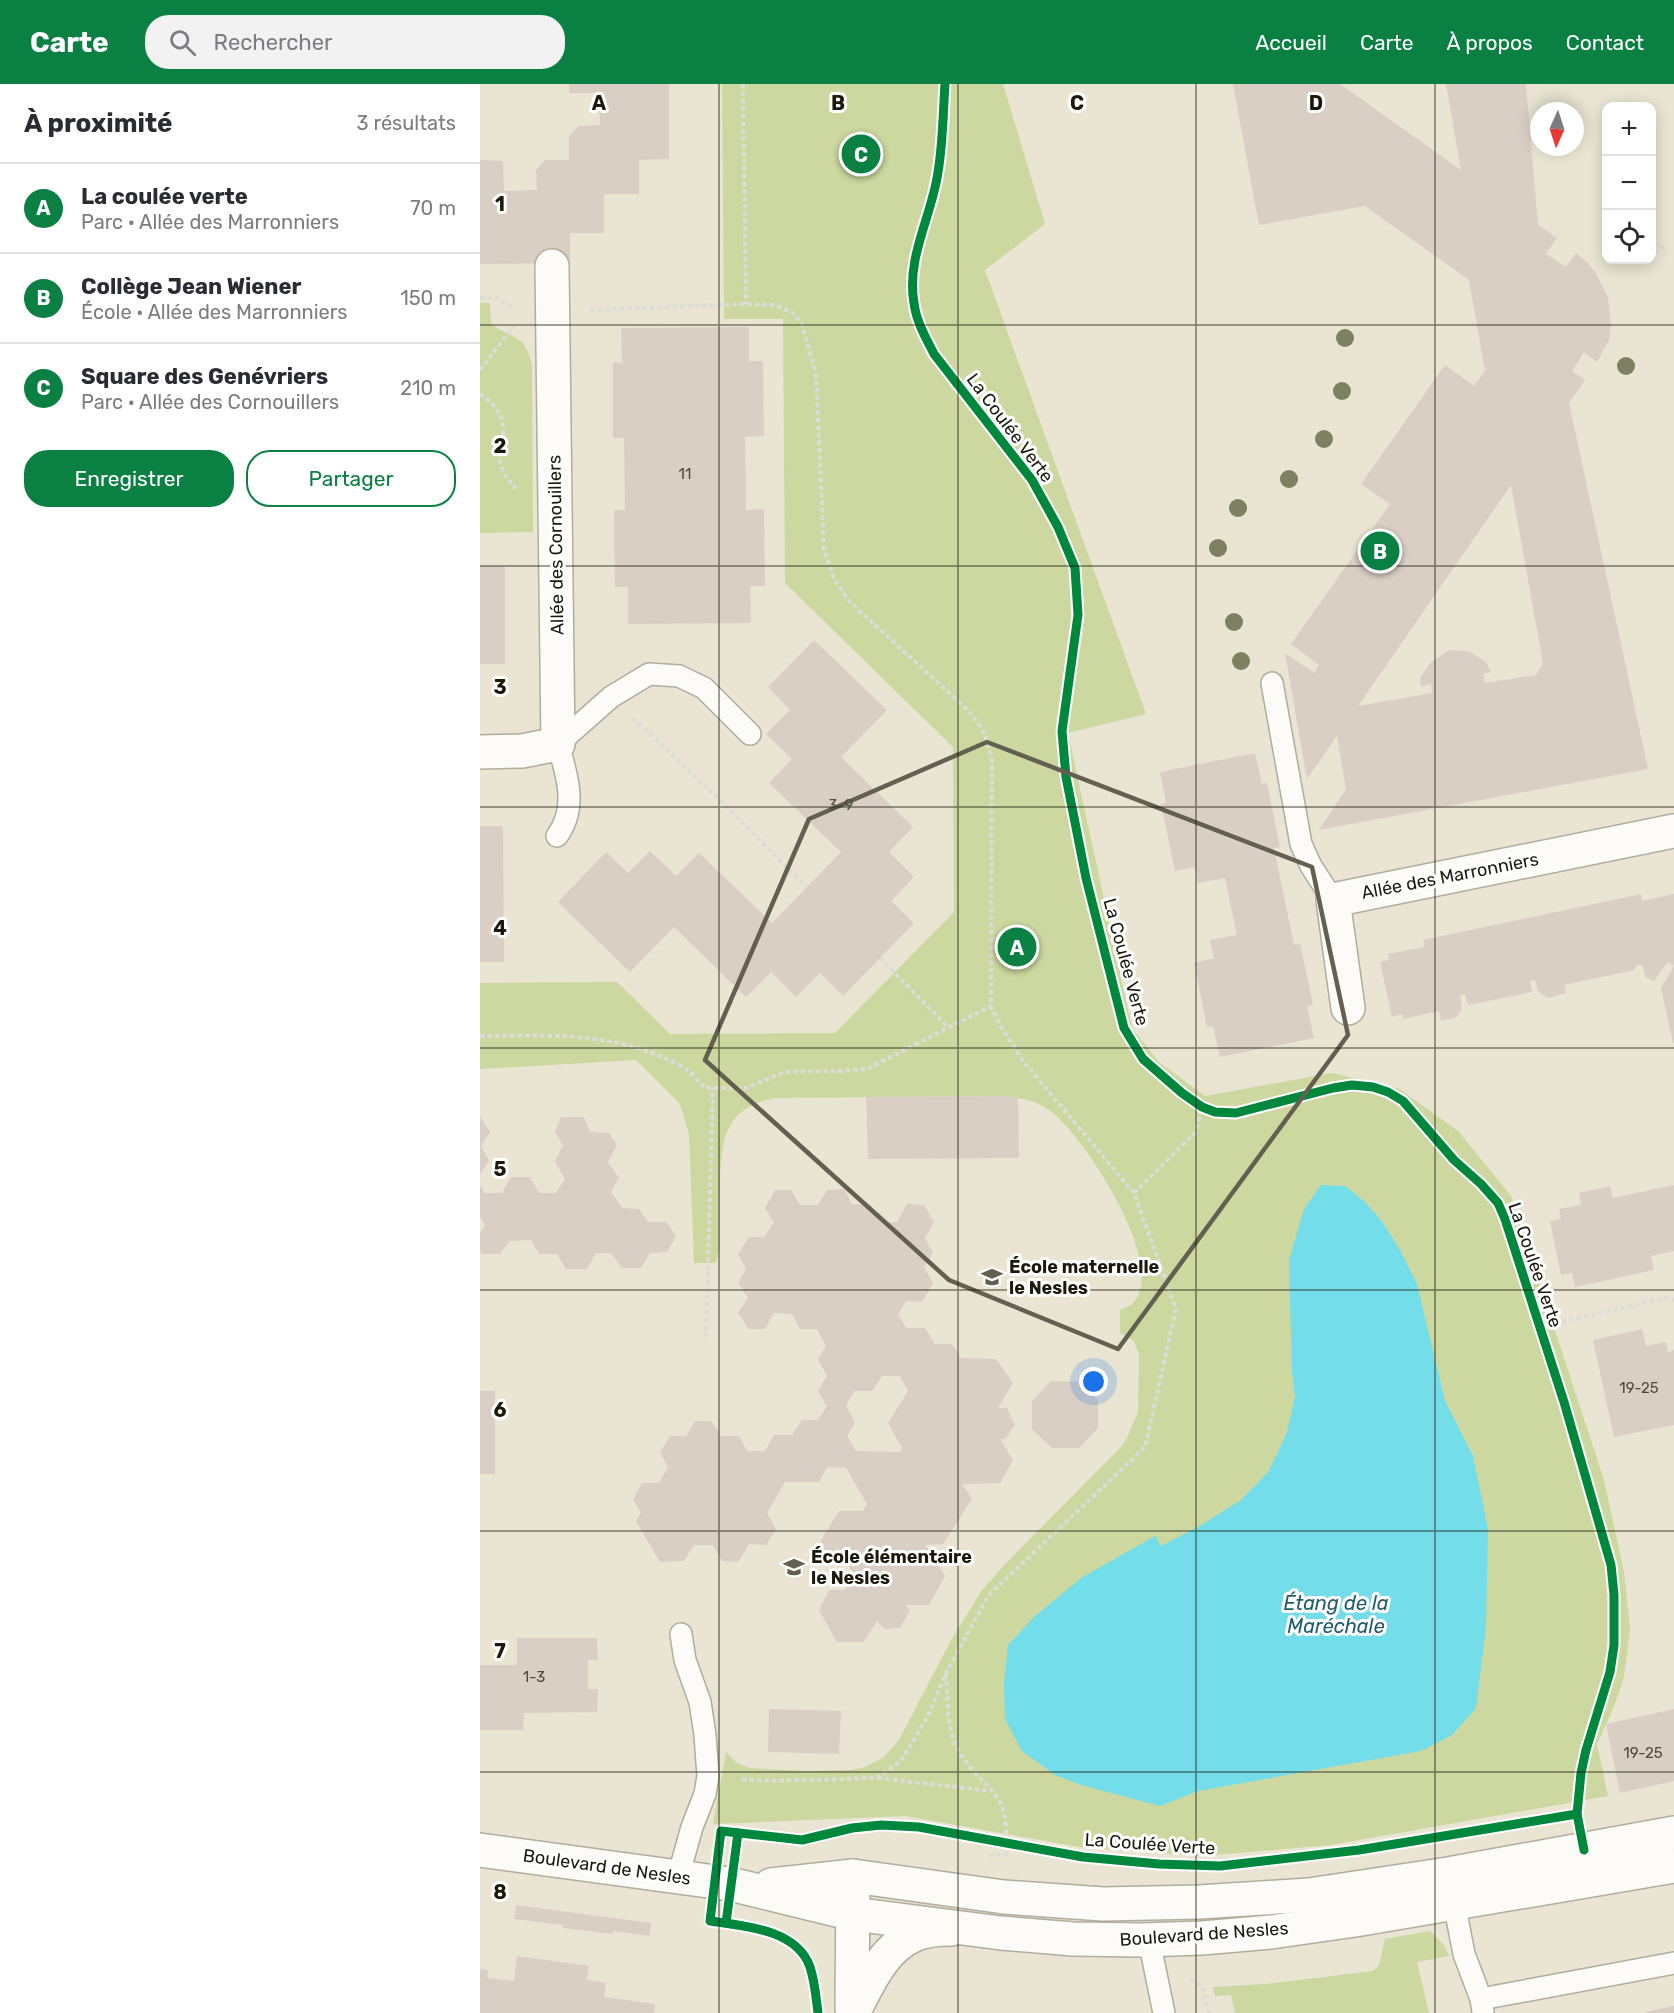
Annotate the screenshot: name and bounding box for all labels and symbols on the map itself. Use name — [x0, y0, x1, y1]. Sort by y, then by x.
text: A — [592, 91, 607, 115]
text: B — [831, 91, 845, 115]
text: C — [1070, 91, 1084, 115]
text: D — [1309, 91, 1323, 115]
north arrow — [1530, 102, 1584, 156]
pin: C — [842, 132, 880, 176]
text: 1 — [495, 192, 505, 216]
street label: La Coulée Verte — [962, 369, 1058, 487]
text: 2 — [494, 434, 507, 458]
street label: Allée des Cornouillers — [543, 455, 569, 635]
house number: 11 — [679, 465, 691, 483]
pin: B — [1360, 528, 1400, 574]
text: 3 — [493, 675, 507, 699]
house number: 3-9 — [829, 796, 854, 814]
street label: Allée des Marronniers — [1360, 848, 1540, 904]
street label: La Coulée Verte — [1098, 896, 1154, 1028]
text: 4 — [493, 916, 507, 940]
pin: A — [998, 924, 1036, 970]
text: 5 — [494, 1157, 507, 1181]
street label: La Coulée Verte — [1503, 1199, 1567, 1331]
place label: École maternelle le Nesles — [1009, 1256, 1160, 1299]
school or university icon: École maternelle le Nesles — [980, 1265, 1004, 1289]
your location — [1079, 1367, 1108, 1396]
house number: 19-25 — [1619, 1379, 1659, 1397]
text: 6 — [493, 1398, 507, 1422]
place label: École élémentaire le Nesles — [811, 1546, 972, 1589]
school or university icon: École élémentaire le Nesles — [782, 1555, 806, 1579]
water label: Étang de la Maréchale — [1283, 1591, 1389, 1638]
text: 7 — [494, 1639, 506, 1663]
house number: 1-3 — [523, 1668, 545, 1686]
house number: 19-25 — [1623, 1744, 1663, 1762]
street label: La Coulée Verte — [1084, 1828, 1216, 1860]
street label: Boulevard de Nesles — [522, 1844, 692, 1890]
text: 8 — [493, 1880, 507, 1904]
street label: Boulevard de Nesles — [1119, 1917, 1289, 1951]

